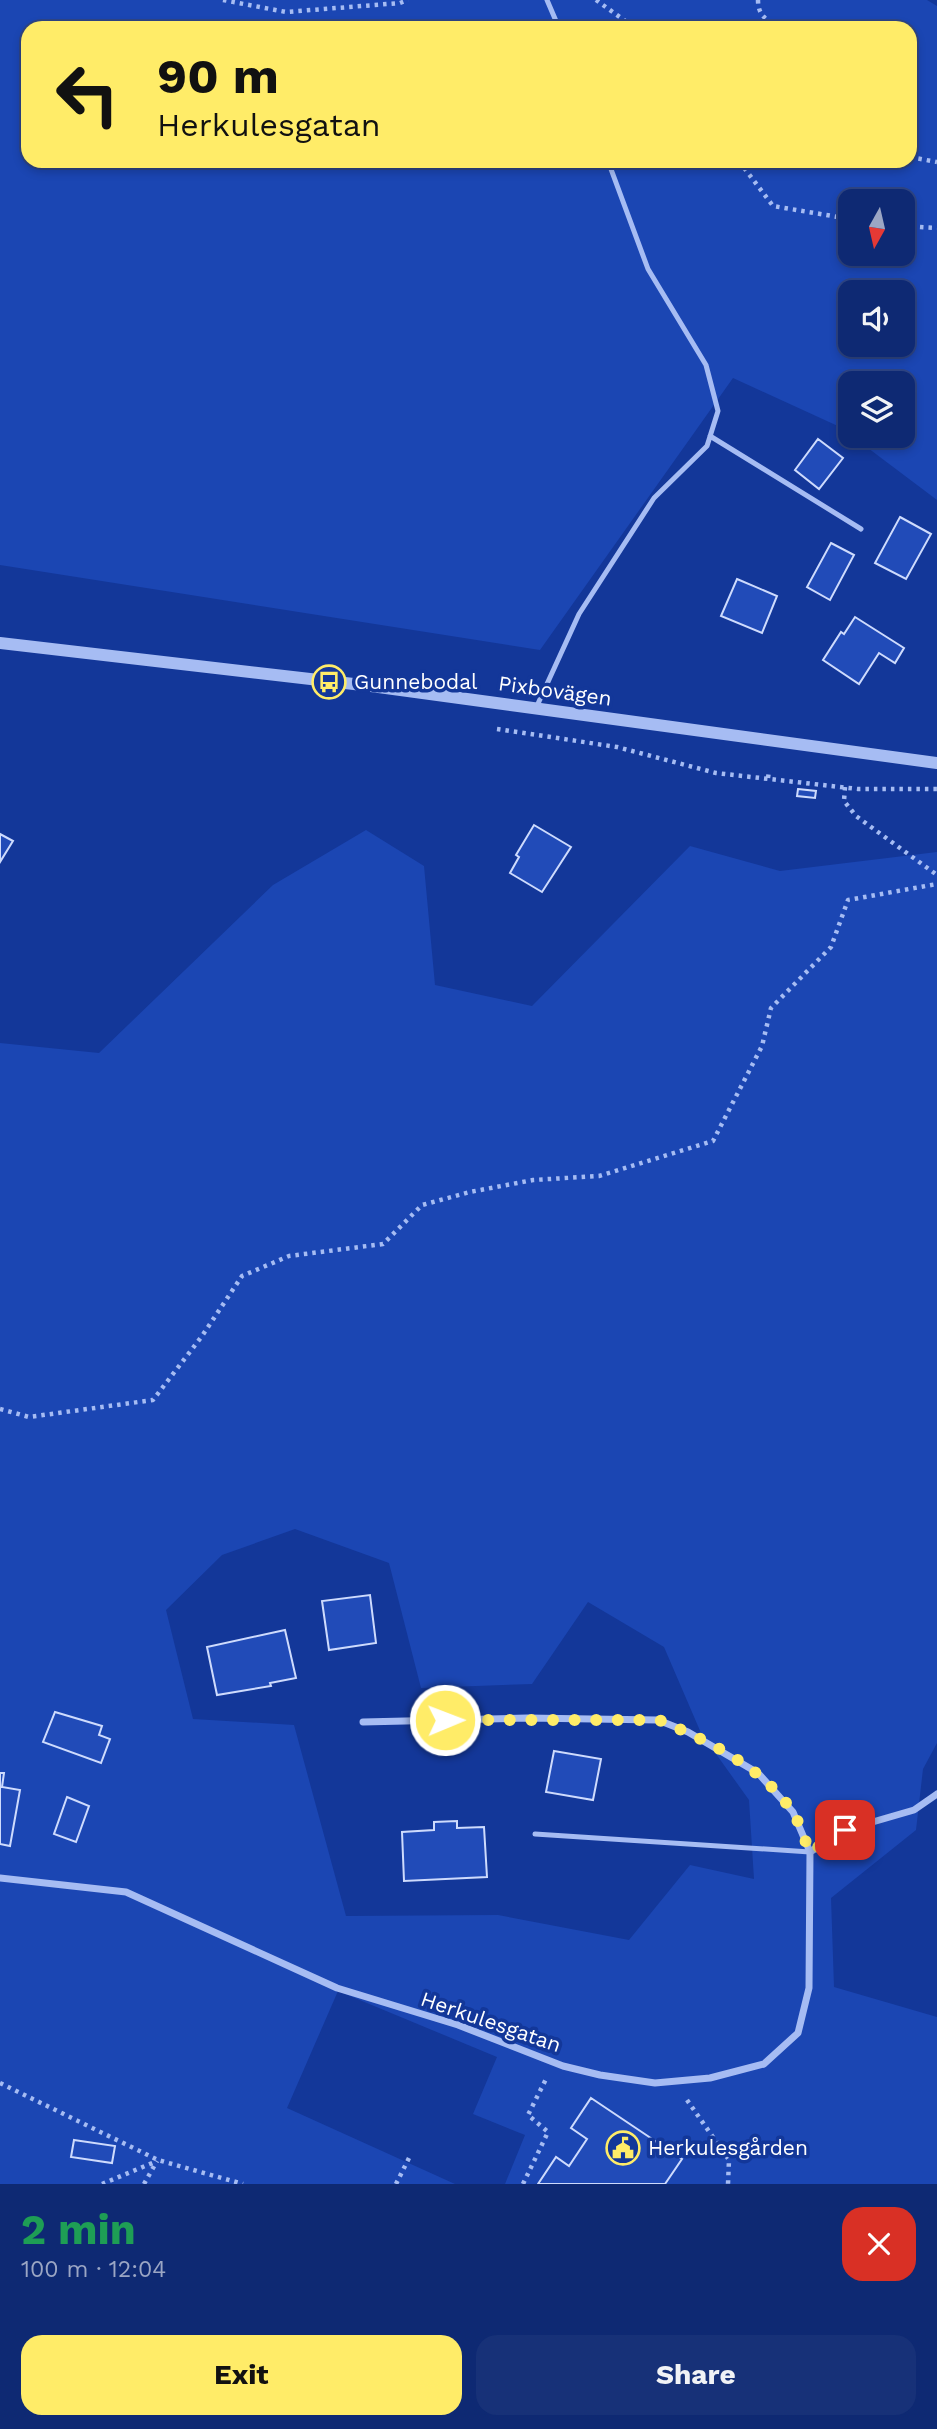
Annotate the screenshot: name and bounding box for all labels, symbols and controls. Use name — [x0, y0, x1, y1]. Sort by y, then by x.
text: 90 m — [157, 47, 279, 105]
icon: left — [42, 49, 133, 140]
text: Herkulesgatan — [157, 106, 381, 144]
north arrow — [838, 189, 915, 266]
map controls — [838, 189, 915, 448]
button: sound — [838, 280, 915, 357]
button: layers — [838, 371, 915, 448]
bus stop icon: Gunnebodal — [310, 663, 348, 701]
place label: Gunnebodal — [354, 669, 478, 694]
street label: Pixbovägen — [497, 670, 613, 711]
position arrow — [408, 1683, 482, 1757]
pin — [815, 1800, 875, 1860]
icon: arrive — [826, 1811, 864, 1849]
street label: Herkulesgatan — [418, 1986, 565, 2057]
public building icon: Herkulesgården — [604, 2129, 642, 2167]
place label: Herkulesgården — [648, 2135, 808, 2160]
text: 2 min — [21, 2205, 136, 2254]
button: close — [842, 2207, 916, 2281]
text: 100 m · 12:04 — [21, 2256, 166, 2283]
button: Exit — [21, 2335, 462, 2415]
button: Share — [476, 2335, 916, 2415]

